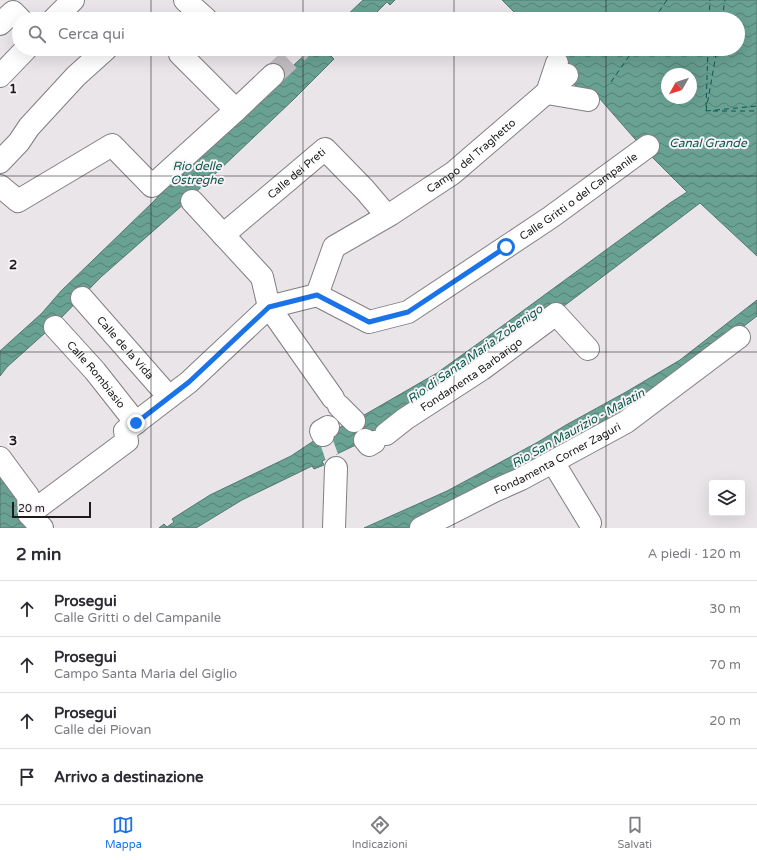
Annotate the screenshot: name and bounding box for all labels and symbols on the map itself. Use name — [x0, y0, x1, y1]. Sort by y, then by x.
north arrow — [661, 68, 697, 104]
text: 1 — [9, 81, 17, 97]
street label: Campo del Traghetto — [424, 116, 518, 195]
water label: Canal Grande — [669, 136, 748, 150]
street label: Calle dei Preti — [265, 145, 328, 201]
street label: Calle Gritti o del Campanile — [517, 150, 640, 243]
water label: Rio delle Ostreghe — [171, 159, 225, 187]
route start — [497, 238, 515, 256]
text: 2 — [9, 257, 17, 273]
water label: Rio di Santa Maria Zobenigo — [405, 302, 546, 406]
street label: Calle de la Vida — [94, 313, 157, 382]
street label: Fondamenta Barbarigo — [418, 335, 525, 414]
street label: Calle Rombiasio — [64, 338, 128, 411]
water label: Rio San Maurizio - Malatin — [509, 385, 648, 470]
route end — [127, 414, 145, 432]
street label: Fondamenta Corner Zaguri — [492, 420, 623, 497]
text: 3 — [9, 433, 17, 449]
scale bar — [12, 500, 91, 519]

